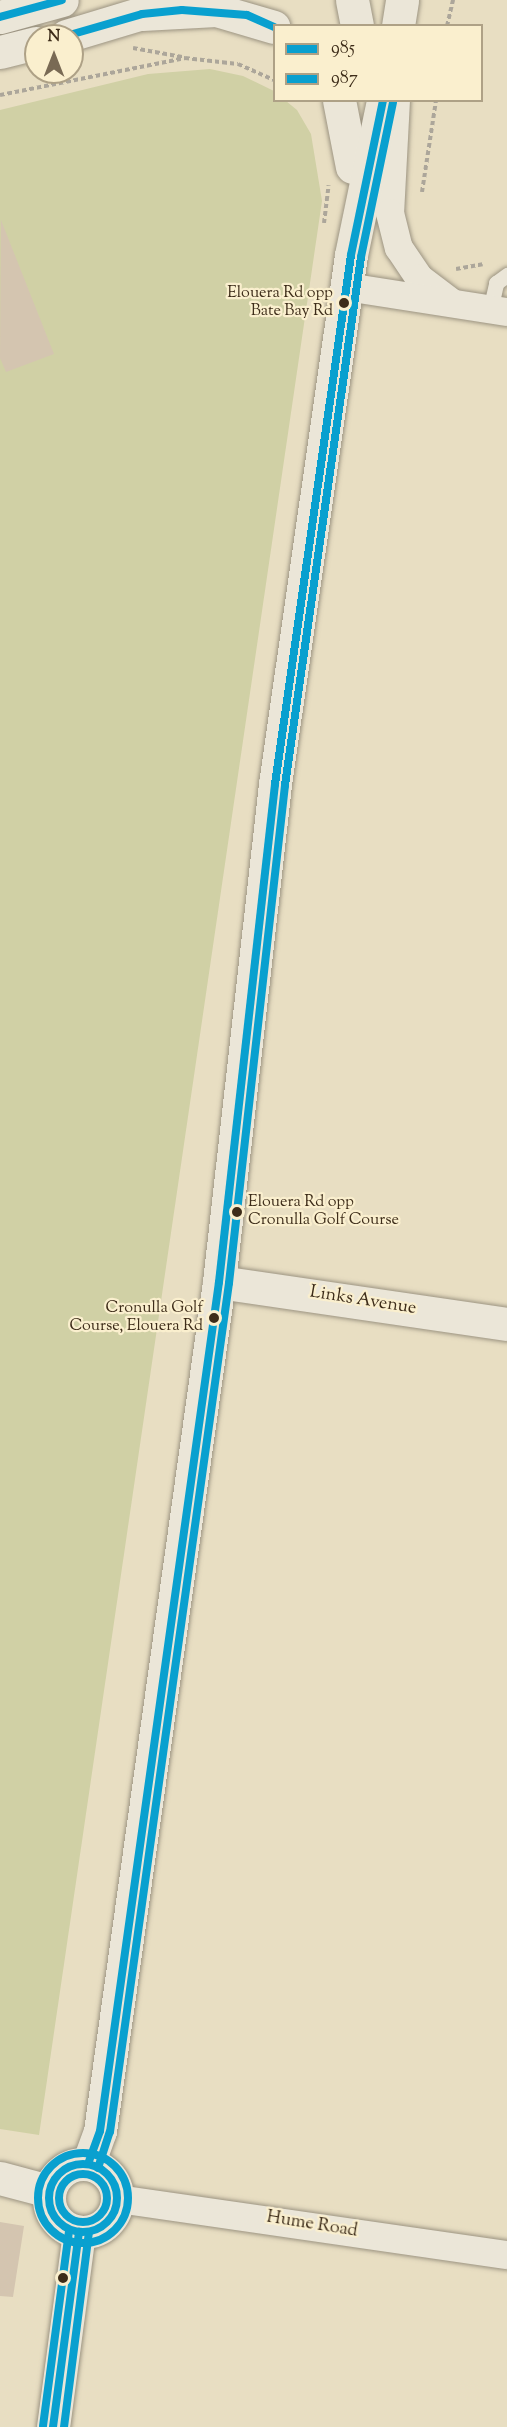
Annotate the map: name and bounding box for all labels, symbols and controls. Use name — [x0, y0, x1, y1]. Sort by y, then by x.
north arrow — [24, 24, 84, 84]
legend — [273, 24, 483, 102]
text: N — [48, 26, 60, 49]
text: 985 — [331, 36, 355, 62]
text: 987 — [331, 66, 358, 92]
place label: Elouera Rd opp Bate Bay Rd — [227, 284, 333, 322]
marker: Elouera Rd opp Bate Bay Rd — [338, 297, 350, 309]
place label: Elouera Rd opp Cronulla Golf Course — [248, 1193, 399, 1231]
marker: Elouera Rd opp Cronulla Golf Course — [231, 1206, 243, 1218]
street label: Links Avenue — [308, 1282, 418, 1320]
place label: Cronulla Golf Course, Elouera Rd — [70, 1299, 203, 1337]
marker: Cronulla Golf Course, Elouera Rd — [208, 1312, 220, 1324]
street label: Hume Road — [265, 2207, 359, 2243]
unlabelled marker — [57, 2272, 69, 2284]

